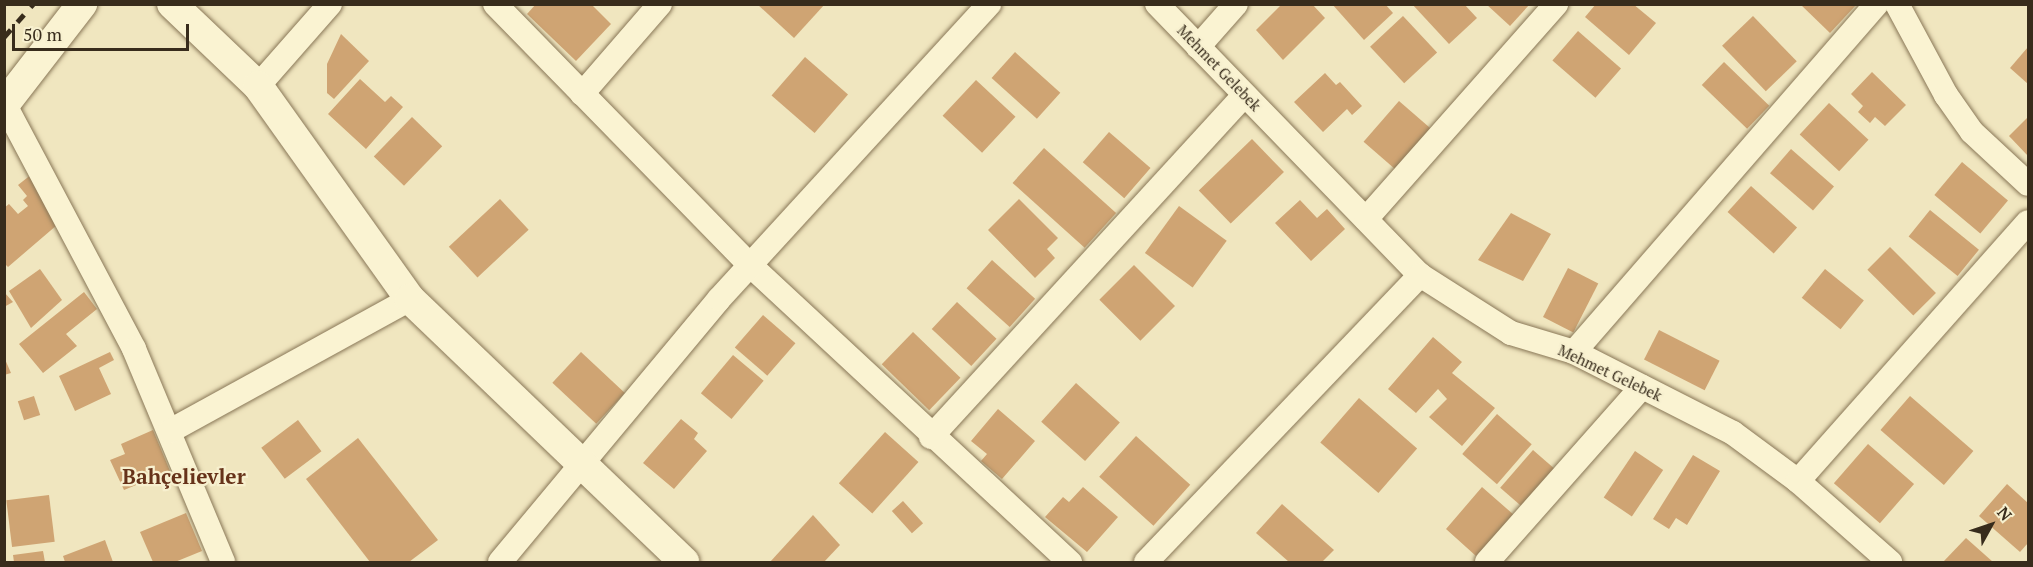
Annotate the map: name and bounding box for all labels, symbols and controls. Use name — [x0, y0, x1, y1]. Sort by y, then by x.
scale bar — [15, 12, 192, 50]
street label: Mehmet Gelebek — [1173, 21, 1265, 115]
text: 50 m — [23, 22, 62, 46]
street label: Mehmet Gelebek — [1555, 341, 1665, 405]
district label: Bahçelievler — [122, 463, 246, 489]
north arrow — [1961, 495, 2021, 555]
text: N — [1992, 502, 2017, 525]

